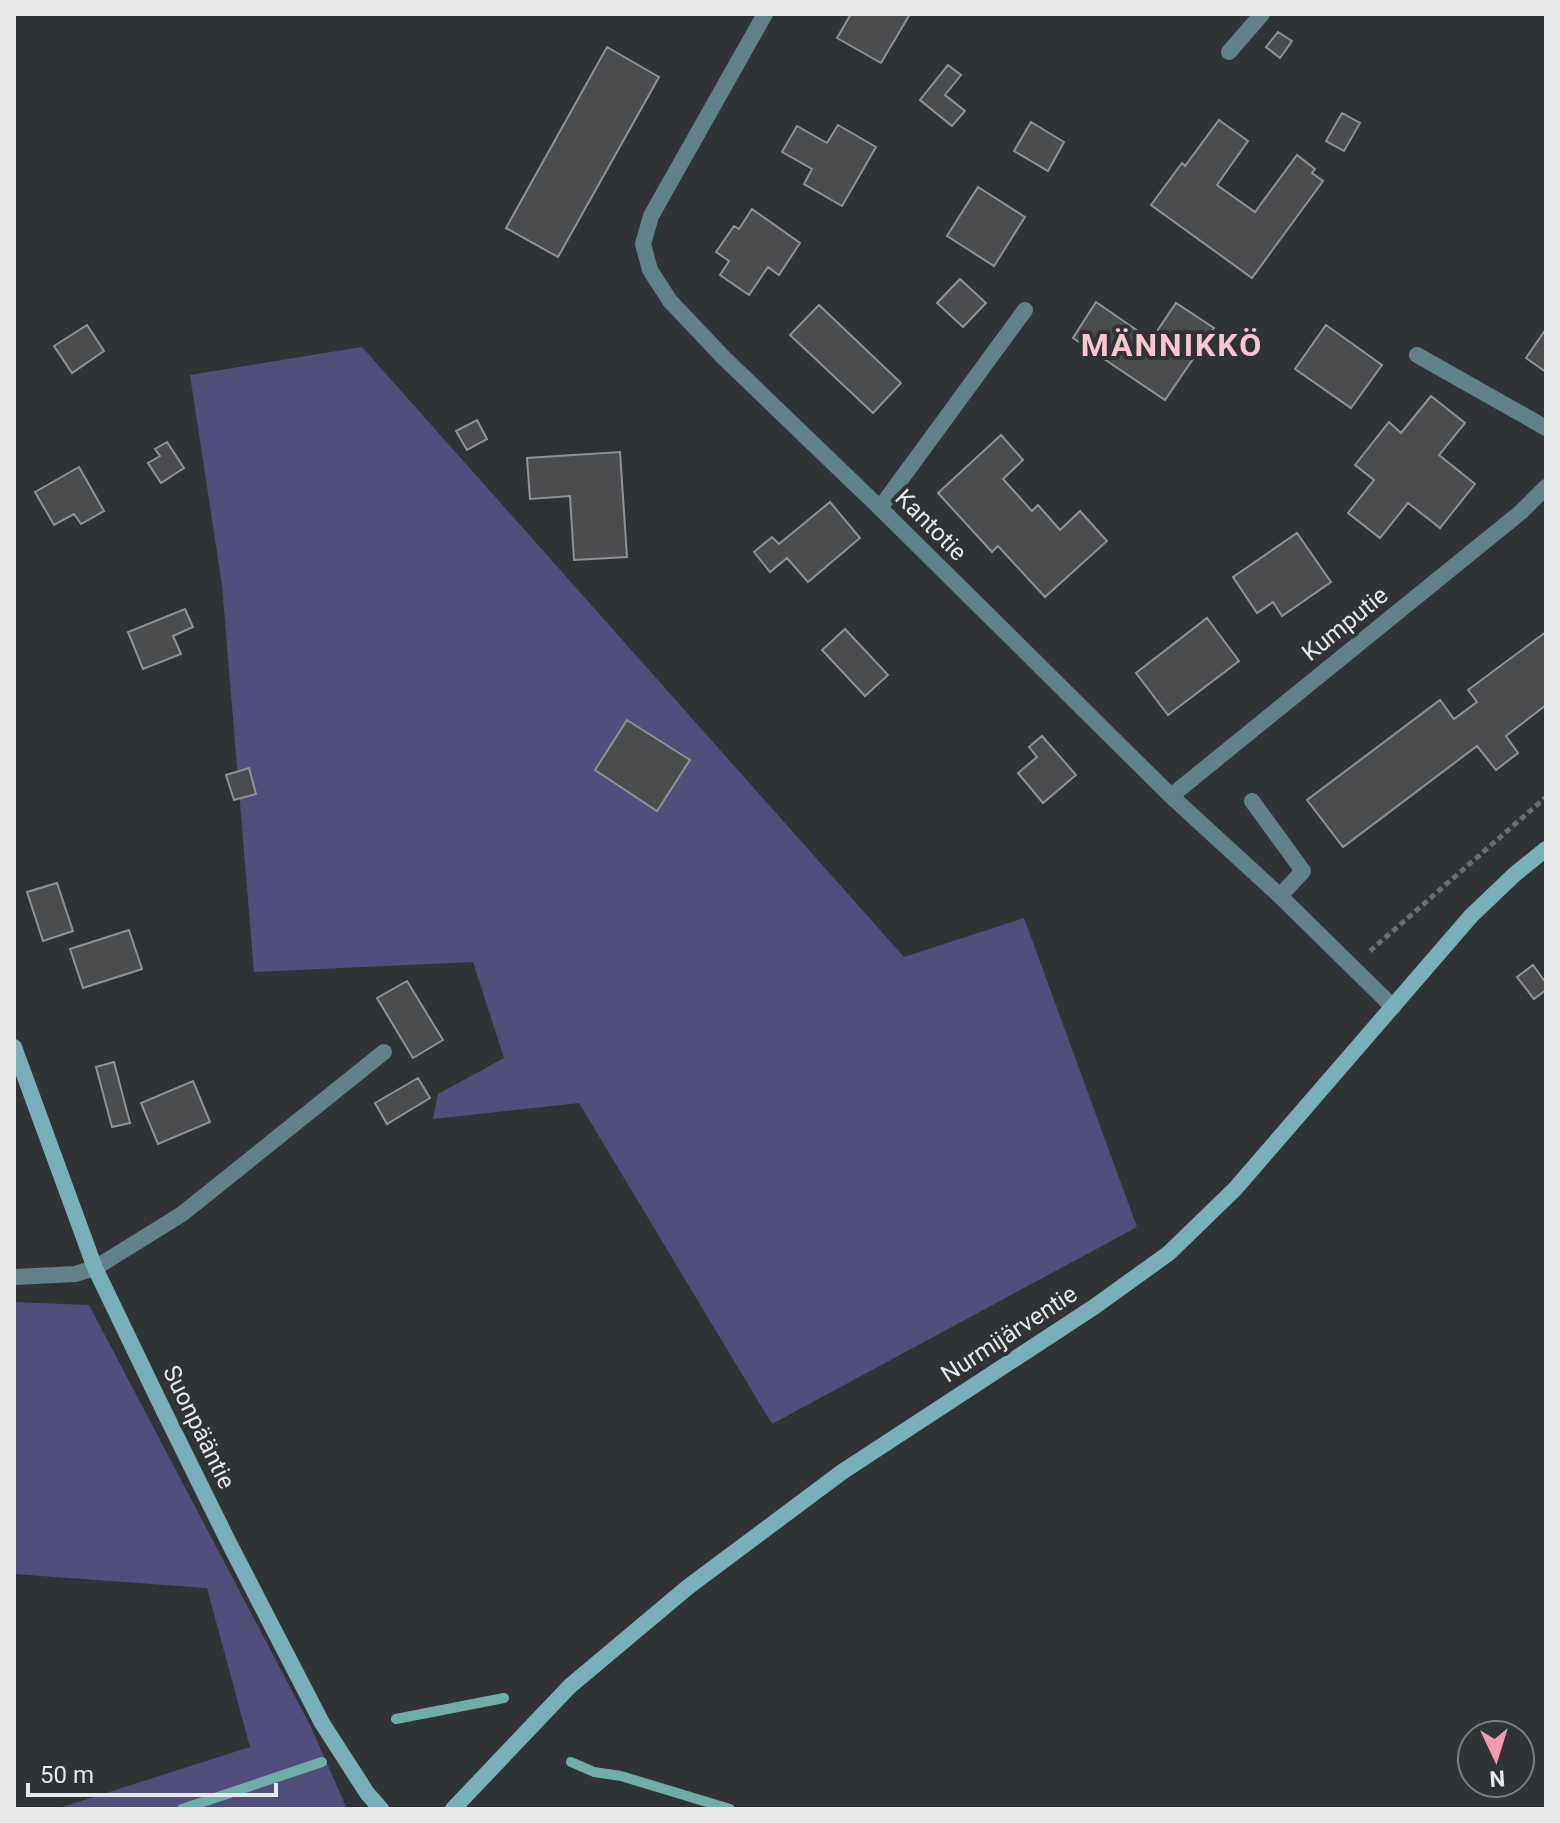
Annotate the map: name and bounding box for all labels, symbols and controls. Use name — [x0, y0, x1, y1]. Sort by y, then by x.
district label: MÄNNIKKÖ — [1081, 326, 1263, 364]
street label: Kantotie — [890, 484, 972, 566]
street label: Kumputie — [1296, 581, 1394, 667]
street label: Nurmijärventie — [936, 1280, 1082, 1388]
street label: Suonpääntie — [157, 1361, 241, 1493]
north arrow — [1456, 1719, 1536, 1799]
scale bar — [28, 1747, 276, 1797]
text: 50 m — [40, 1761, 94, 1789]
text: N — [1489, 1765, 1506, 1791]

